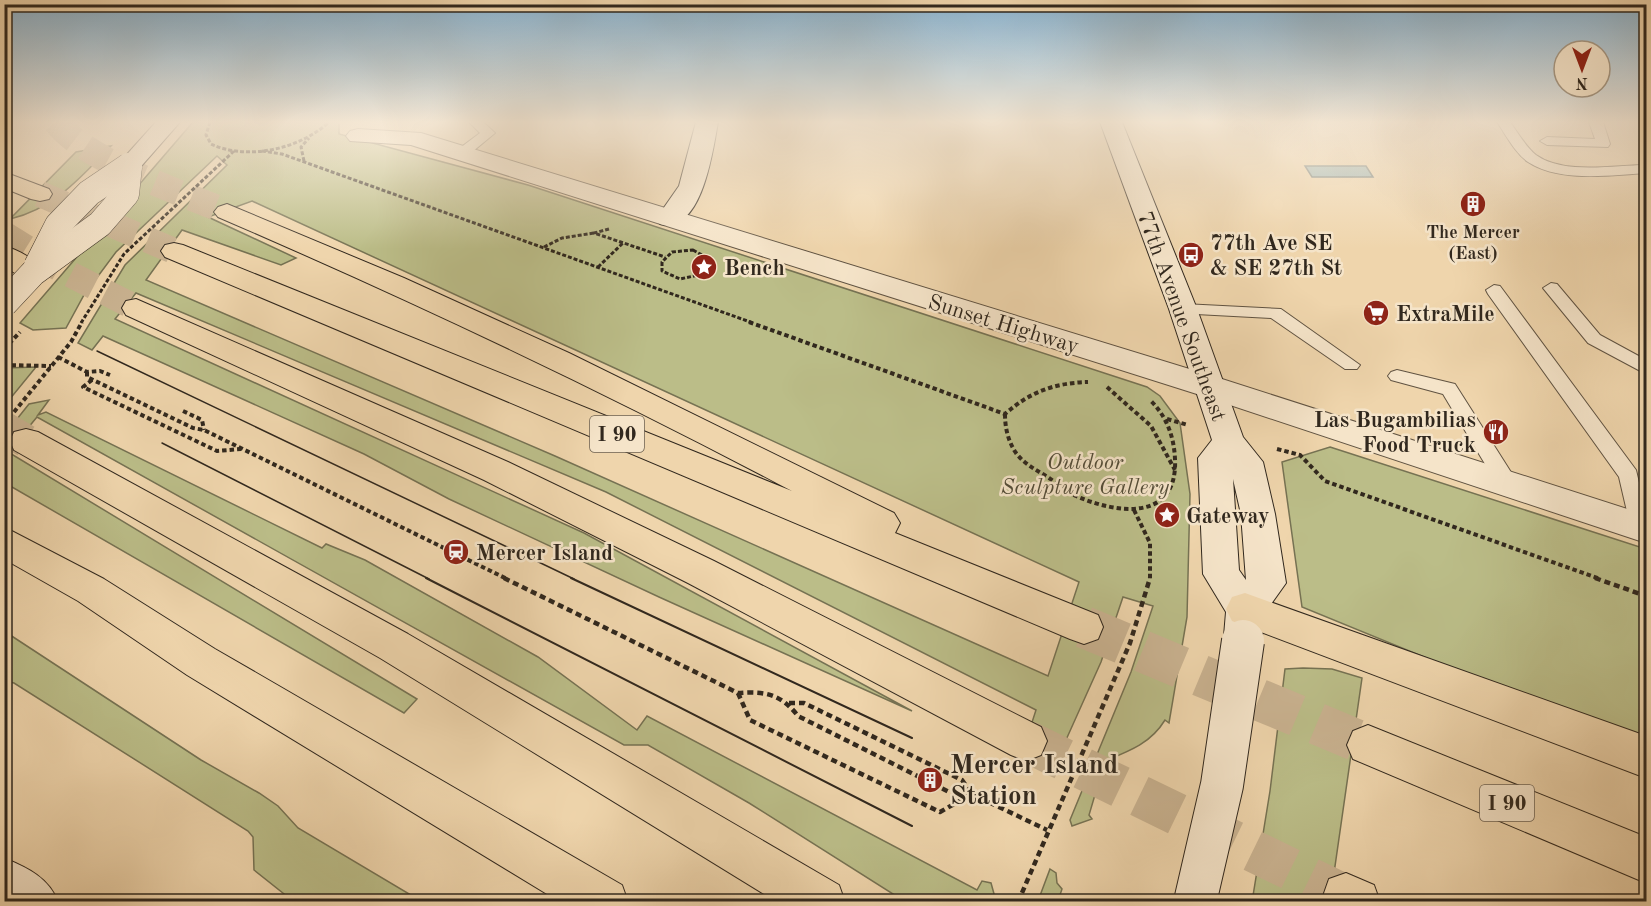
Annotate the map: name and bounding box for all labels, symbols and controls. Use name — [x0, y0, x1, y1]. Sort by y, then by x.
north arrow — [1552, 39, 1612, 99]
text: N — [1575, 74, 1588, 90]
building icon: The Mercer (East) — [1458, 189, 1488, 219]
street label: 77th Avenue Southeast — [1133, 209, 1229, 425]
place label: The Mercer (East) — [1426, 224, 1520, 263]
place label: 77th Ave SE & SE 27th St — [1210, 233, 1342, 280]
bus stop icon: 77th Ave SE & SE 27th St — [1176, 240, 1206, 270]
place icon: Bench — [689, 252, 719, 282]
place label: Bench — [724, 258, 785, 280]
street label: Sunset Highway — [925, 292, 1082, 358]
supermarket icon: ExtraMile — [1361, 298, 1391, 328]
place label: ExtraMile — [1396, 304, 1495, 326]
place label: Las Bugambilias Food Truck — [1314, 410, 1476, 457]
road number: I 90 — [590, 416, 644, 452]
restaurant icon: Las Bugambilias Food Truck — [1481, 417, 1511, 447]
park label: Outdoor Sculpture Gallery — [1001, 452, 1170, 499]
place icon: Gateway — [1152, 500, 1182, 530]
place label: Gateway — [1186, 506, 1270, 528]
station icon: Mercer Island — [441, 537, 471, 567]
place label: Mercer Island — [476, 543, 613, 565]
place label: Mercer Island Station — [950, 752, 1118, 810]
building icon: Mercer Island Station — [915, 765, 945, 795]
road number: I 90 — [1480, 785, 1534, 821]

